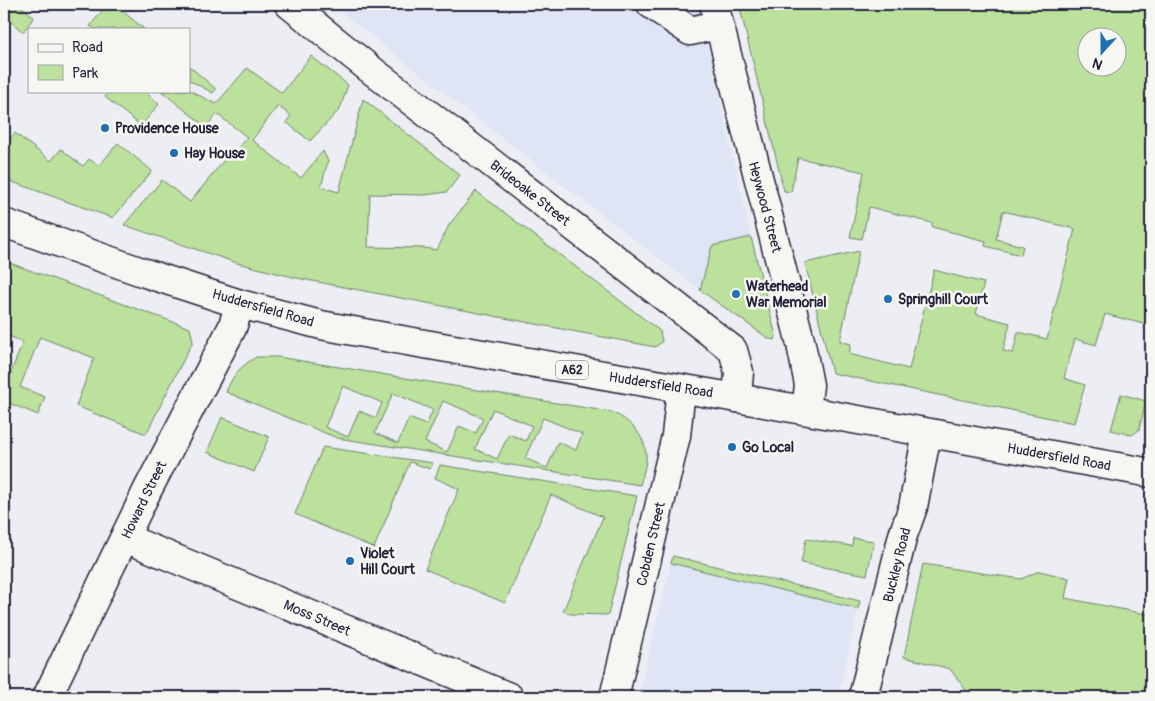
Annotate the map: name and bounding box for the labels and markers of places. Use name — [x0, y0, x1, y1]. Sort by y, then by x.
place label: Providence House — [115, 120, 220, 137]
marker: Providence House — [99, 122, 111, 134]
place label: Hay House — [184, 145, 246, 162]
marker: Hay House — [168, 147, 180, 159]
place label: Waterhead War Memorial — [746, 278, 827, 311]
marker: Waterhead War Memorial — [730, 288, 742, 300]
place label: Springhill Court — [898, 291, 988, 308]
marker: Springhill Court — [882, 293, 894, 305]
place label: Go Local — [742, 439, 794, 456]
marker: Go Local — [726, 441, 738, 453]
place label: Violet Hill Court — [360, 545, 415, 578]
marker: Violet Hill Court — [344, 555, 356, 567]

